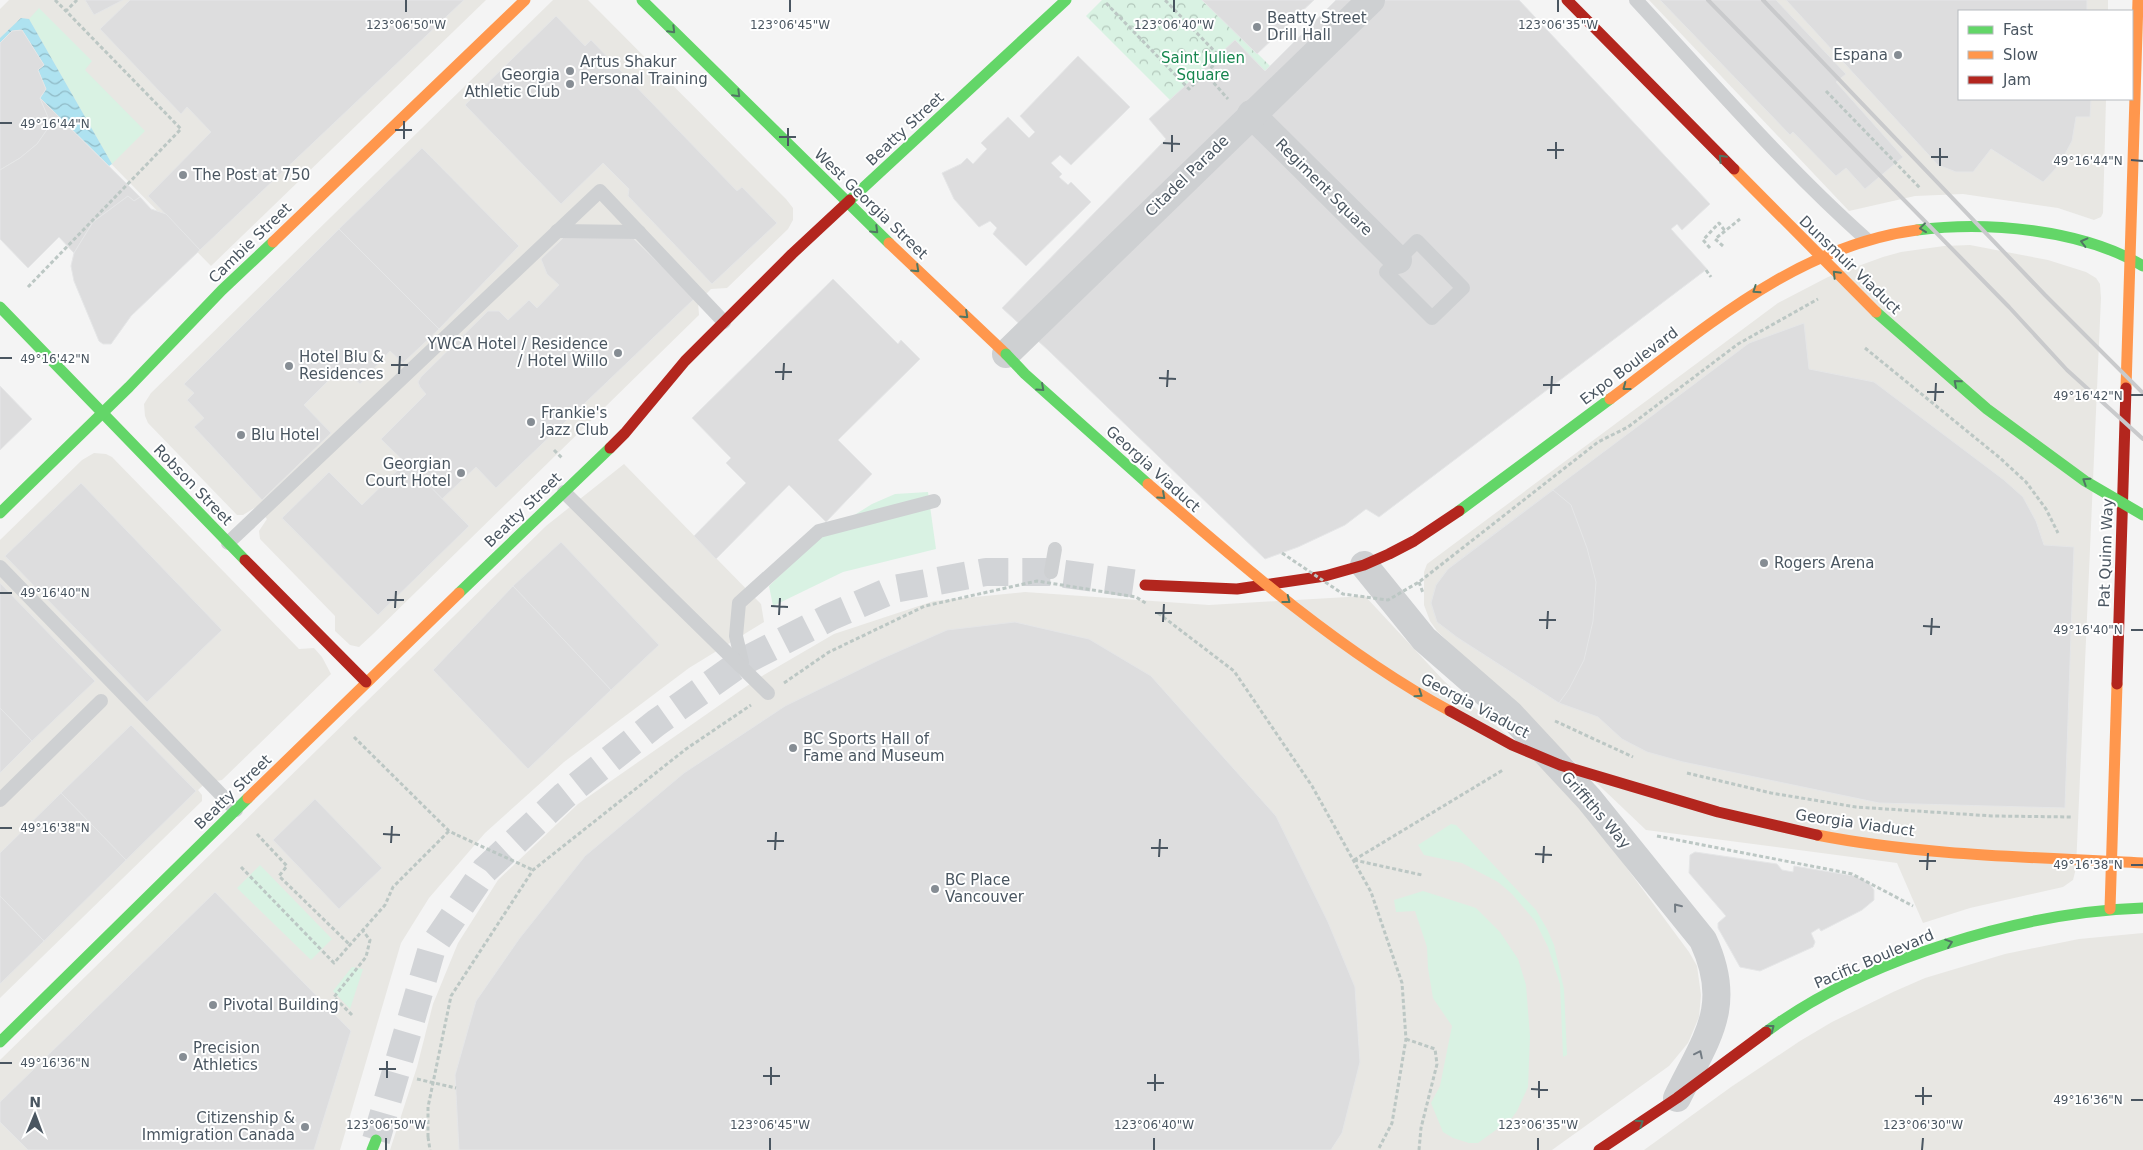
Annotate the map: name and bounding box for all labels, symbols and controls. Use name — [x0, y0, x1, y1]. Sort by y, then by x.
place label: Beatty Street Drill Hall — [1267, 9, 1367, 44]
legend — [1958, 10, 2133, 100]
text: 123°06'50"W — [366, 18, 446, 32]
text: 123°06'45"W — [750, 18, 830, 32]
text: 123°06'40"W — [1134, 18, 1214, 32]
text: 123°06'35"W — [1518, 18, 1598, 32]
marker: Beatty Street Drill Hall — [1251, 21, 1263, 33]
text: Fast — [2003, 21, 2033, 39]
one-way arrow — [666, 24, 675, 33]
place label: Espana — [1833, 46, 1888, 64]
text: Slow — [2003, 46, 2038, 64]
park label: Saint Julien Square — [1161, 49, 1245, 84]
marker: Espana — [1892, 49, 1904, 61]
place label: Artus Shakur Personal Training — [580, 53, 708, 88]
marker: Artus Shakur Personal Training — [564, 65, 576, 77]
place label: Georgia Athletic Club — [464, 66, 560, 101]
text: Jam — [2002, 71, 2031, 89]
marker: Georgia Athletic Club — [564, 78, 576, 90]
street label: Beatty Street — [862, 88, 948, 170]
one-way arrow — [731, 89, 740, 98]
text: 49°16'44"N — [20, 117, 90, 131]
street label: Citadel Parade — [1142, 132, 1232, 220]
street label: Regiment Square — [1272, 135, 1376, 239]
street label: West Georgia Street — [811, 145, 932, 263]
text: 49°16'44"N — [2053, 154, 2123, 168]
one-way arrow — [1719, 155, 1728, 164]
place label: The Post at 750 — [192, 166, 310, 184]
marker: The Post at 750 — [177, 169, 189, 181]
street label: Cambie Street — [205, 199, 295, 287]
street label: Dunsmuir Viaduct — [1796, 212, 1905, 318]
one-way arrow — [1919, 222, 1927, 233]
one-way arrow — [869, 224, 878, 233]
one-way arrow — [2080, 237, 2089, 248]
one-way arrow — [911, 263, 920, 272]
one-way arrow — [1833, 270, 1842, 279]
one-way arrow — [1753, 284, 1762, 293]
one-way arrow — [959, 309, 968, 318]
street label: Expo Boulevard — [1577, 323, 1681, 409]
place label: YWCA Hotel / Residence / Hotel Willo — [426, 335, 608, 370]
marker: YWCA Hotel / Residence / Hotel Willo — [612, 347, 624, 359]
place label: Hotel Blu & Residences — [299, 348, 384, 383]
text: 49°16'42"N — [20, 352, 90, 366]
marker: Hotel Blu & Residences — [283, 360, 295, 372]
one-way arrow — [1953, 379, 1962, 388]
one-way arrow — [1622, 381, 1632, 390]
one-way arrow — [1035, 382, 1044, 391]
text: 49°16'42"N — [2053, 389, 2123, 403]
place label: Frankie's Jazz Club — [540, 404, 609, 439]
marker: Frankie's Jazz Club — [525, 416, 537, 428]
street label: Georgia Viaduct — [1102, 422, 1204, 516]
place label: Blu Hotel — [251, 426, 319, 444]
marker: Blu Hotel — [235, 429, 247, 441]
street label: Robson Street — [150, 441, 236, 529]
place label: Georgian Court Hotel — [365, 455, 451, 490]
marker: Georgian Court Hotel — [455, 467, 467, 479]
street label: Beatty Street — [481, 469, 565, 551]
one-way arrow — [2082, 478, 2092, 487]
one-way arrow — [1156, 490, 1165, 499]
street label: Pat Quinn Way — [2095, 498, 2117, 608]
place label: Rogers Arena — [1774, 554, 1874, 572]
marker: Rogers Arena — [1758, 557, 1770, 569]
text: 49°16'40"N — [20, 586, 90, 600]
one-way arrow — [1281, 594, 1290, 603]
text: 49°16'40"N — [2053, 623, 2123, 637]
street label: Georgia Viaduct — [1418, 670, 1532, 742]
one-way arrow — [1413, 688, 1423, 697]
place label: BC Sports Hall of Fame and Museum — [803, 730, 945, 765]
marker: BC Sports Hall of Fame and Museum — [787, 742, 799, 754]
street label: Beatty Street — [191, 751, 275, 833]
street label: Griffiths Way — [1558, 768, 1634, 852]
street label: Georgia Viaduct — [1794, 806, 1916, 840]
text: 49°16'38"N — [20, 821, 90, 835]
text: 49°16'38"N — [2053, 858, 2123, 872]
place label: BC Place Vancouver — [945, 871, 1025, 906]
marker: BC Place Vancouver — [929, 883, 941, 895]
one-way arrow — [1674, 904, 1682, 913]
street label: Pacific Boulevard — [1811, 926, 1937, 992]
one-way arrow — [1944, 939, 1952, 949]
place label: Pivotal Building — [223, 996, 339, 1014]
marker: Pivotal Building — [207, 999, 219, 1011]
one-way arrow — [1765, 1025, 1775, 1034]
place label: Precision Athletics — [193, 1039, 260, 1074]
one-way arrow — [1692, 1050, 1703, 1059]
marker: Precision Athletics — [177, 1051, 189, 1063]
text: 49°16'36"N — [20, 1056, 90, 1070]
north arrow — [10, 1090, 60, 1140]
text: 49°16'36"N — [2053, 1093, 2123, 1107]
text: N — [29, 1094, 41, 1110]
place label: Citizenship & Immigration Canada — [142, 1109, 295, 1144]
text: 123°06'50"W — [346, 1118, 426, 1132]
text: 123°06'45"W — [730, 1118, 810, 1132]
text: 123°06'40"W — [1114, 1118, 1194, 1132]
text: 123°06'35"W — [1498, 1118, 1578, 1132]
text: 123°06'30"W — [1883, 1118, 1963, 1132]
one-way arrow — [1634, 1120, 1643, 1129]
marker: Citizenship & Immigration Canada — [299, 1121, 311, 1133]

